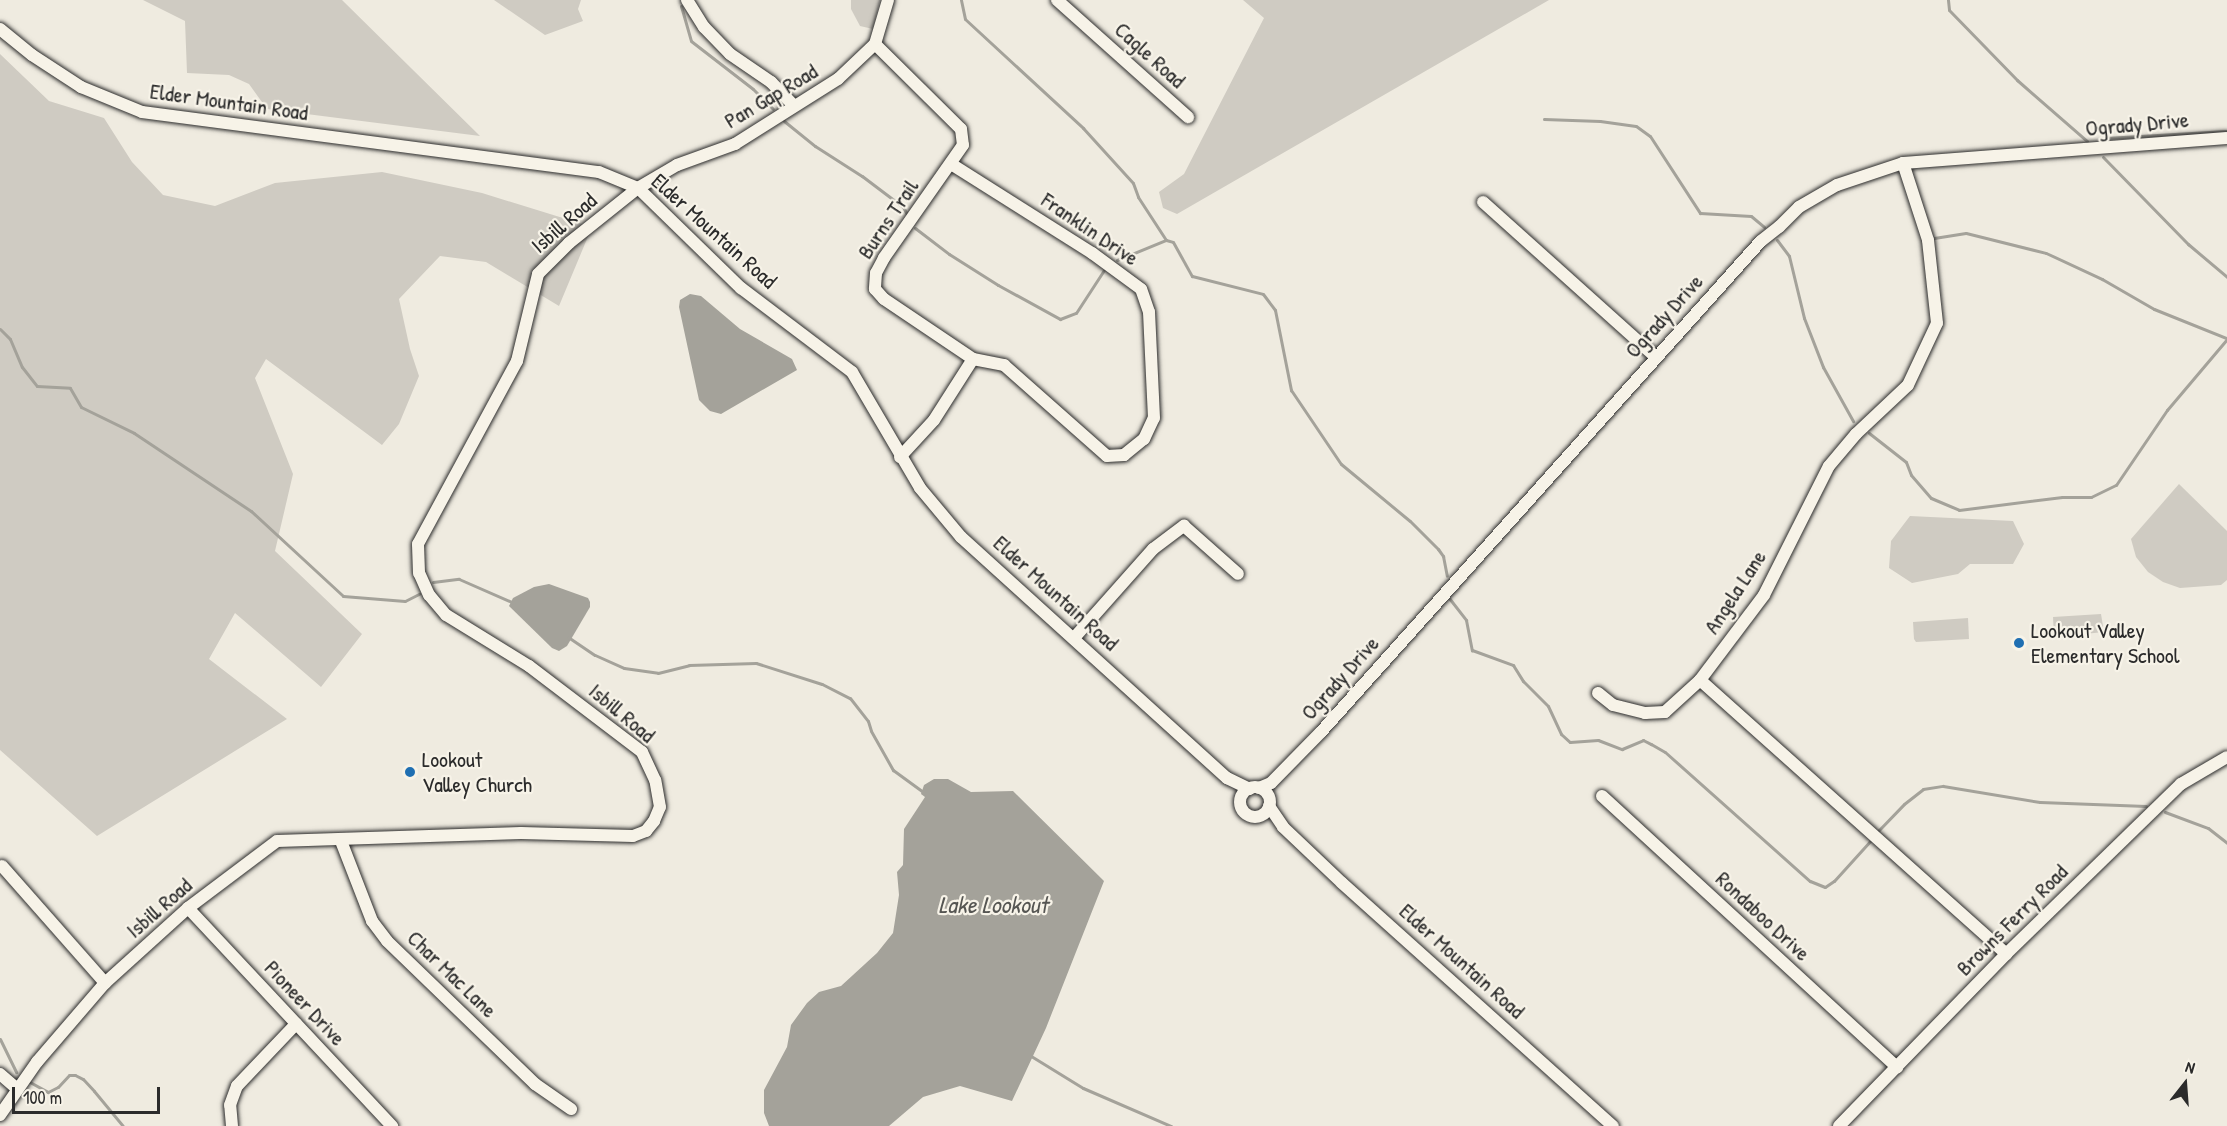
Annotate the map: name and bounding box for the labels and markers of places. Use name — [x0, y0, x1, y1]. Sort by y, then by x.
place label: Lookout Valley Elementary School — [2031, 617, 2179, 668]
marker: Lookout Valley Elementary School — [2012, 636, 2026, 650]
place label: Lookout Valley Church — [422, 746, 532, 798]
marker: Lookout Valley Church — [403, 765, 417, 779]

